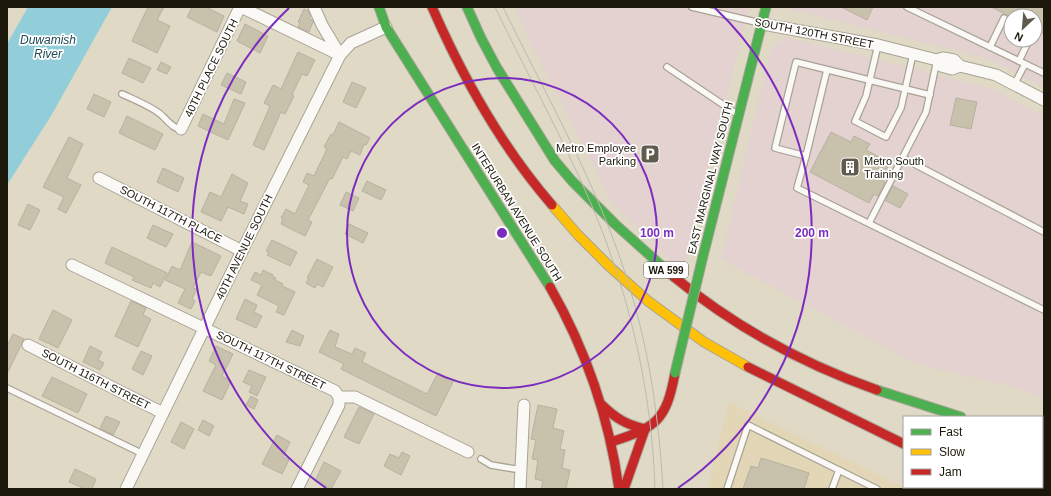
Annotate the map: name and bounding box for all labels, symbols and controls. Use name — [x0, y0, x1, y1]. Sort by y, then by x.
north arrow — [1003, 8, 1043, 48]
street label: SOUTH 120TH STREET — [753, 16, 875, 50]
street label: 40TH PLACE SOUTH — [182, 17, 240, 119]
text: N — [1012, 30, 1025, 44]
water label: Duwamish River — [20, 33, 76, 61]
street label: EAST MARGINAL WAY SOUTH — [685, 100, 735, 256]
street label: INTERURBAN AVENUE SOUTH — [470, 141, 564, 283]
place label: Metro Employee Parking — [556, 142, 636, 167]
parking icon: Metro Employee Parking — [639, 143, 661, 165]
place label: Metro South Training — [864, 155, 924, 180]
building icon: Metro South Training — [839, 156, 861, 178]
street label: SOUTH 117TH PLACE — [118, 183, 224, 245]
street label: 40TH AVENUE SOUTH — [213, 192, 275, 301]
centre of rings — [495, 226, 509, 240]
text: 100 m — [640, 226, 674, 240]
text: 200 m — [795, 226, 829, 240]
road number: WA 599 — [644, 262, 688, 278]
street label: SOUTH 117TH STREET — [214, 328, 328, 392]
street label: SOUTH 116TH STREET — [40, 346, 153, 412]
legend — [903, 416, 1043, 488]
text: Fast — [939, 425, 963, 439]
text: Slow — [939, 445, 965, 459]
text: Jam — [939, 465, 962, 479]

